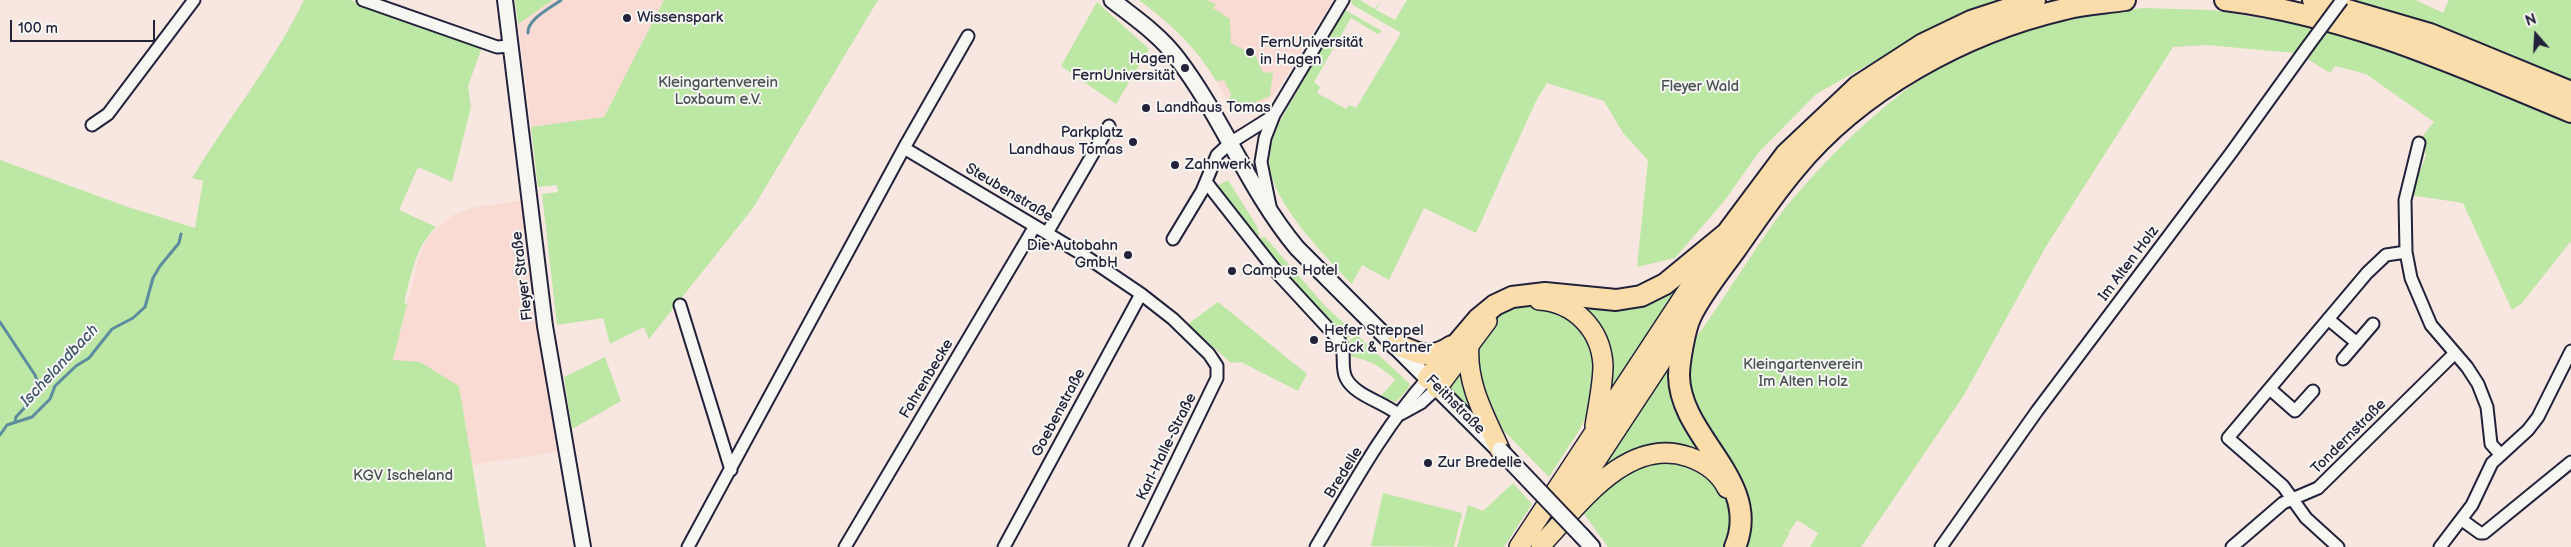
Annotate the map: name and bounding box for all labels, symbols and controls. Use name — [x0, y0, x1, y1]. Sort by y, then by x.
place label: Wissenspark — [637, 9, 723, 27]
scale bar — [12, 10, 158, 42]
north arrow — [2511, 10, 2561, 60]
text: N — [2523, 11, 2539, 30]
marker: Wissenspark — [621, 12, 633, 24]
text: 100 m — [18, 19, 58, 38]
place label: FernUniversität in Hagen — [1260, 34, 1363, 69]
marker: FernUniversität in Hagen — [1244, 46, 1256, 58]
place label: Hagen FernUniversität — [1072, 50, 1175, 85]
marker: Hagen FernUniversität — [1179, 62, 1191, 74]
park label: Kleingartenverein Loxbaum e.V. — [658, 74, 778, 109]
park label: Fleyer Wald — [1661, 78, 1739, 96]
place label: Landhaus Tomas — [1156, 99, 1271, 117]
marker: Landhaus Tomas — [1140, 102, 1152, 114]
place label: Parkplatz Landhaus Tomas — [1008, 124, 1123, 159]
marker: Parkplatz Landhaus Tomas — [1127, 136, 1139, 148]
place label: Zahnwerk — [1185, 156, 1251, 174]
marker: Zahnwerk — [1169, 159, 1181, 171]
street label: Steubenstraße — [962, 160, 1056, 226]
street label: Im Alten Holz — [2095, 223, 2163, 305]
street label: Fleyer Straße — [509, 230, 537, 322]
place label: Die Autobahn GmbH — [1027, 237, 1118, 272]
marker: Die Autobahn GmbH — [1122, 249, 1134, 261]
place label: Campus Hotel — [1242, 262, 1338, 280]
marker: Campus Hotel — [1226, 265, 1238, 277]
water label: Ischelandbach — [17, 321, 103, 411]
place label: Hefer Streppel Brück & Partner — [1324, 322, 1432, 357]
marker: Hefer Streppel Brück & Partner — [1308, 334, 1320, 346]
street label: Fahrenbecke — [896, 336, 958, 422]
park label: Kleingartenverein Im Alten Holz — [1743, 356, 1863, 391]
street label: Goebenstraße — [1028, 366, 1090, 460]
street label: Feithstraße — [1422, 372, 1488, 438]
street label: Karl-Halle-Straße — [1133, 390, 1201, 504]
street label: Tondernstraße — [2308, 396, 2390, 478]
street label: Bredelle — [1321, 444, 1367, 502]
place label: Zur Bredelle — [1438, 454, 1522, 472]
marker: Zur Bredelle — [1422, 457, 1434, 469]
park label: KGV Ischeland — [353, 467, 453, 485]

